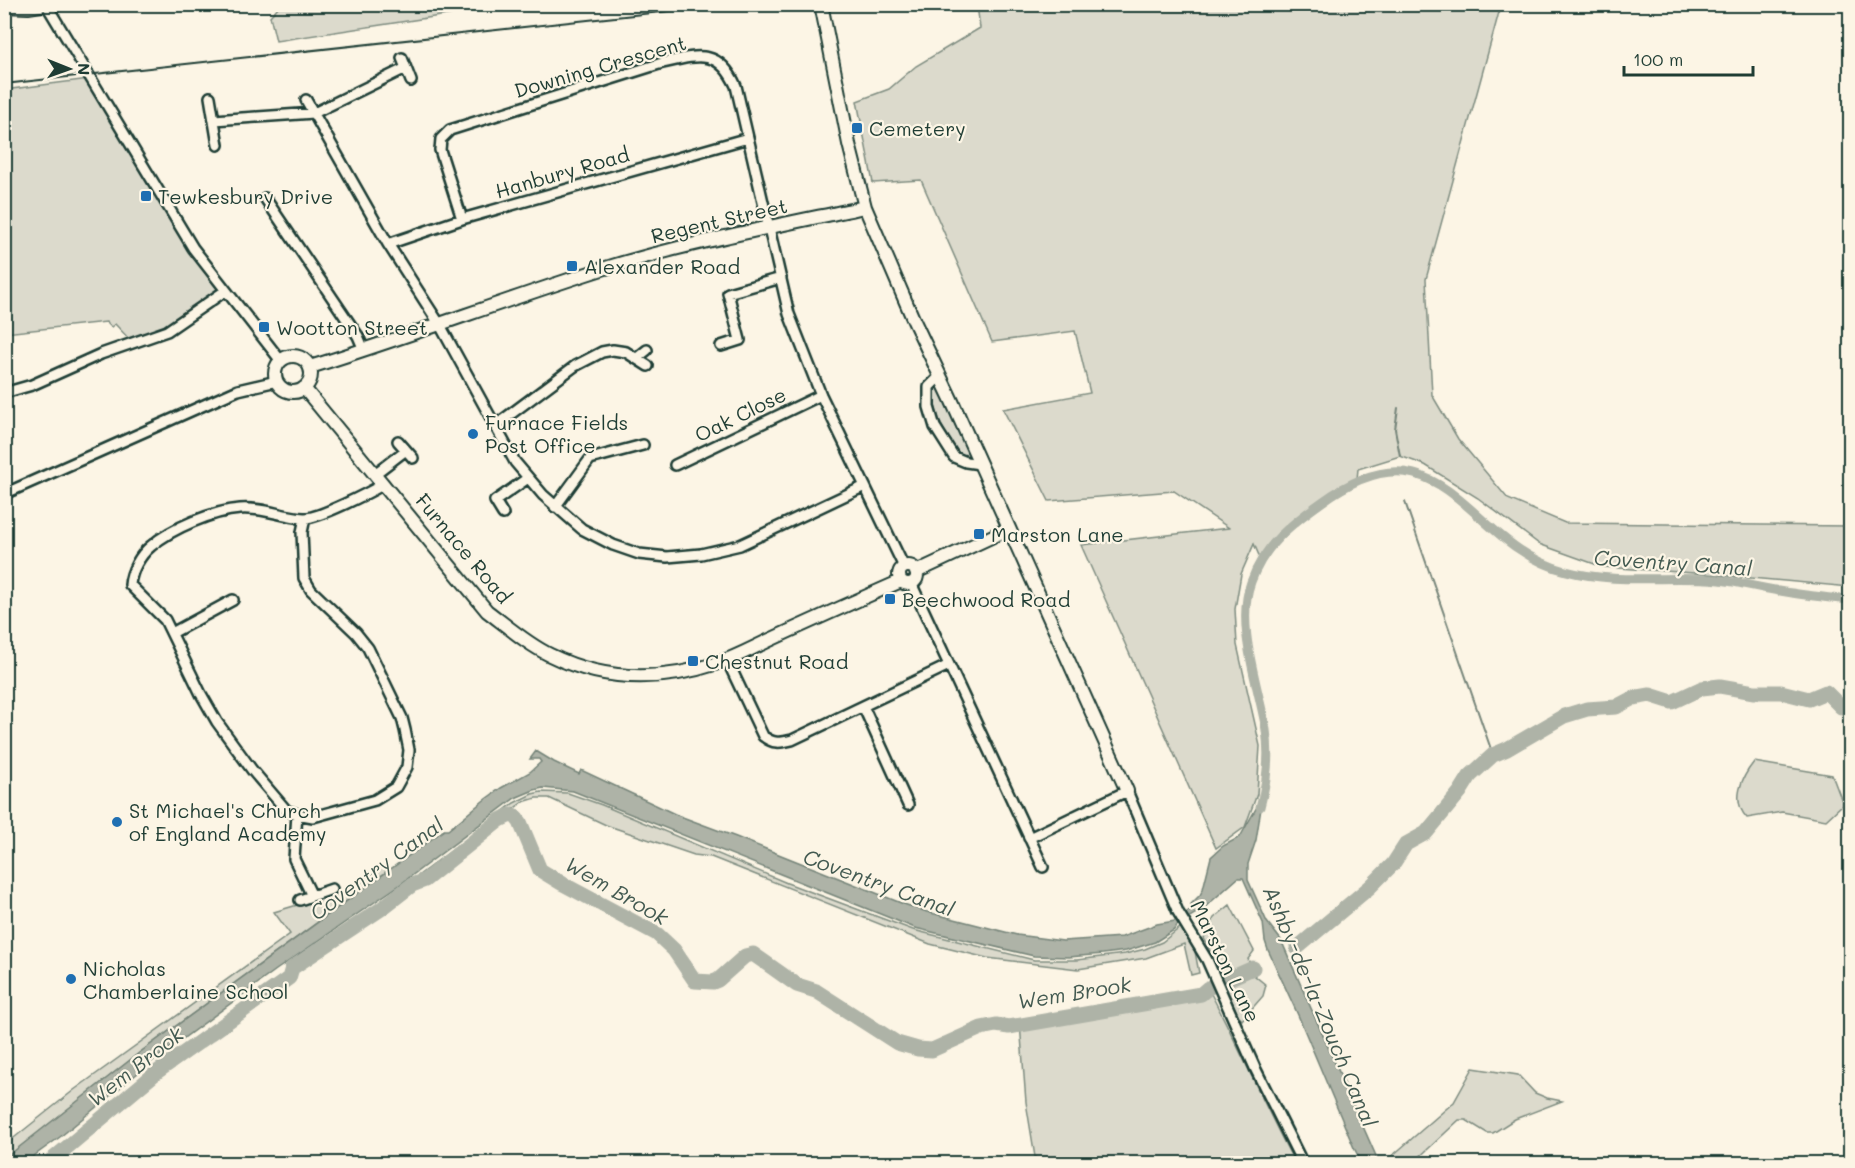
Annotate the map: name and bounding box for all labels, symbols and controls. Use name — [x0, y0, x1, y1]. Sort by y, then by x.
street label: Downing Crescent — [511, 29, 689, 103]
north arrow — [39, 39, 99, 99]
scale bar — [1624, 39, 1753, 77]
text: 100 m — [1633, 47, 1683, 71]
text: N — [74, 63, 95, 76]
place label: Cemetery — [869, 115, 966, 141]
marker: Cemetery — [850, 121, 864, 135]
street label: Hanbury Road — [492, 140, 632, 204]
place label: Tewkesbury Drive — [158, 183, 333, 209]
marker: Tewkesbury Drive — [139, 189, 153, 203]
street label: Regent Street — [648, 192, 790, 248]
place label: Alexander Road — [584, 253, 740, 279]
marker: Alexander Road — [565, 259, 579, 273]
place label: Wootton Street — [276, 314, 428, 340]
marker: Wootton Street — [257, 320, 271, 334]
street label: Oak Close — [690, 381, 790, 447]
place label: Furnace Fields Post Office — [485, 409, 628, 458]
marker: Furnace Fields Post Office — [466, 427, 480, 441]
street label: Furnace Road — [410, 488, 518, 608]
place label: Marston Lane — [991, 521, 1124, 547]
marker: Marston Lane — [972, 527, 986, 541]
water label: Coventry Canal — [1593, 543, 1754, 581]
place label: Beechwood Road — [902, 586, 1070, 612]
marker: Beechwood Road — [883, 592, 897, 606]
place label: Chestnut Road — [705, 648, 849, 674]
marker: Chestnut Road — [686, 654, 700, 668]
place label: St Michael's Church of England Academy — [129, 797, 326, 846]
water label: Coventry Canal — [304, 810, 449, 926]
marker: St Michael's Church of England Academy — [110, 815, 124, 829]
water label: Coventry Canal — [800, 842, 959, 922]
water label: Wem Brook — [561, 850, 674, 931]
water label: Ashby-de-la-Zouch Canal — [1258, 881, 1384, 1131]
street label: Marston Lane — [1185, 896, 1267, 1026]
place label: Nicholas Chamberlaine School — [83, 955, 289, 1004]
water label: Wem Brook — [1015, 970, 1134, 1014]
marker: Nicholas Chamberlaine School — [64, 972, 78, 986]
water label: Wem Brook — [82, 1020, 189, 1112]

